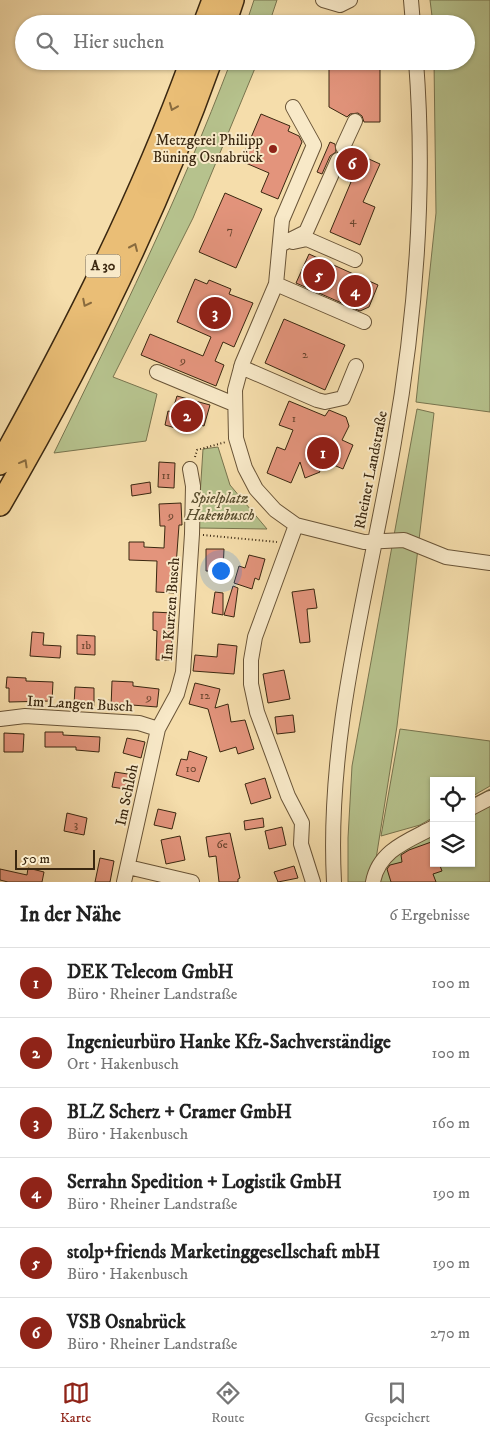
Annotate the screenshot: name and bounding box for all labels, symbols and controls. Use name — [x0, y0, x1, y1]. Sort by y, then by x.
search box — [15, 15, 475, 70]
icon: search — [33, 29, 61, 57]
text: Hier suchen — [73, 31, 164, 54]
one-way arrow — [169, 102, 179, 110]
place label: Metzgerei Philipp Büning Osnabrück — [153, 131, 264, 167]
marker: Metzgerei Philipp Büning Osnabrück — [267, 143, 279, 155]
pin: 6 — [336, 145, 368, 183]
house number: 4 — [350, 213, 358, 228]
house number: 7 — [227, 223, 233, 238]
one-way arrow — [128, 243, 139, 252]
road number: A 30 — [86, 255, 120, 278]
pin: 5 — [303, 256, 335, 294]
pin: 4 — [339, 272, 371, 310]
pin: 3 — [199, 294, 231, 332]
one-way arrow — [82, 298, 92, 307]
house number: 2 — [302, 347, 308, 362]
house number: 9 — [179, 353, 186, 368]
pin: 2 — [171, 397, 203, 435]
street label: Rheiner Landstraße — [350, 409, 392, 531]
house number: 1 — [292, 411, 296, 426]
pin: 1 — [307, 434, 339, 472]
one-way arrow — [18, 459, 28, 468]
house number: 11 — [162, 468, 170, 483]
park label: Spielplatz Hakenbusch — [184, 489, 255, 525]
house number: 9 — [167, 508, 174, 523]
street label: Im Kurzen Busch — [158, 556, 184, 661]
your location — [208, 558, 234, 584]
house number: 1b — [81, 638, 91, 653]
house number: 12 — [200, 688, 210, 703]
house number: 9 — [145, 690, 152, 705]
street label: Im Langen Busch — [26, 692, 134, 716]
house number: 10 — [186, 761, 196, 776]
street label: Im Schloh — [111, 762, 143, 828]
map controls — [430, 777, 475, 867]
button: locate — [430, 777, 475, 822]
house number: 3 — [74, 817, 78, 832]
button: layers — [430, 822, 475, 867]
house number: 6e — [216, 837, 228, 852]
scale bar — [15, 847, 95, 870]
text: 50 m — [22, 850, 50, 868]
text: In der Nähe — [20, 902, 121, 928]
text: 6 Ergebnisse — [389, 905, 470, 925]
text: DEK Telecom GmbH — [67, 961, 234, 984]
text: 1 — [33, 973, 39, 993]
text: 100 m — [432, 973, 470, 993]
text: Büro · Rheiner Landstraße — [67, 984, 237, 1004]
text: Ingenieurbüro Hanke Kfz-Sachverständige — [67, 1031, 391, 1054]
text: 2 — [32, 1043, 40, 1063]
text: 100 m — [432, 1043, 470, 1063]
text: Ort · Hakenbusch — [67, 1054, 179, 1074]
text: BLZ Scherz + Cramer GmbH — [67, 1101, 292, 1124]
text: 3 — [33, 1113, 39, 1133]
text: 160 m — [432, 1113, 470, 1133]
text: Büro · Hakenbusch — [67, 1124, 188, 1144]
text: Serrahn Spedition + Logistik GmbH — [67, 1171, 342, 1194]
text: 4 — [31, 1183, 41, 1203]
text: 190 m — [432, 1183, 470, 1203]
text: Büro · Rheiner Landstraße — [67, 1194, 237, 1214]
text: stolp+friends Marketinggesellschaft mbH — [67, 1241, 380, 1264]
text: 5 — [32, 1253, 40, 1273]
text: 190 m — [432, 1253, 470, 1273]
text: Büro · Hakenbusch — [67, 1264, 188, 1284]
text: VSB Osnabrück — [67, 1311, 186, 1334]
text: 6 — [32, 1323, 40, 1343]
text: 270 m — [430, 1323, 470, 1343]
text: Büro · Rheiner Landstraße — [67, 1334, 237, 1354]
tab: Karte — [60, 1379, 91, 1427]
tab: Route — [211, 1379, 244, 1427]
tab: Gespeichert — [364, 1379, 430, 1427]

